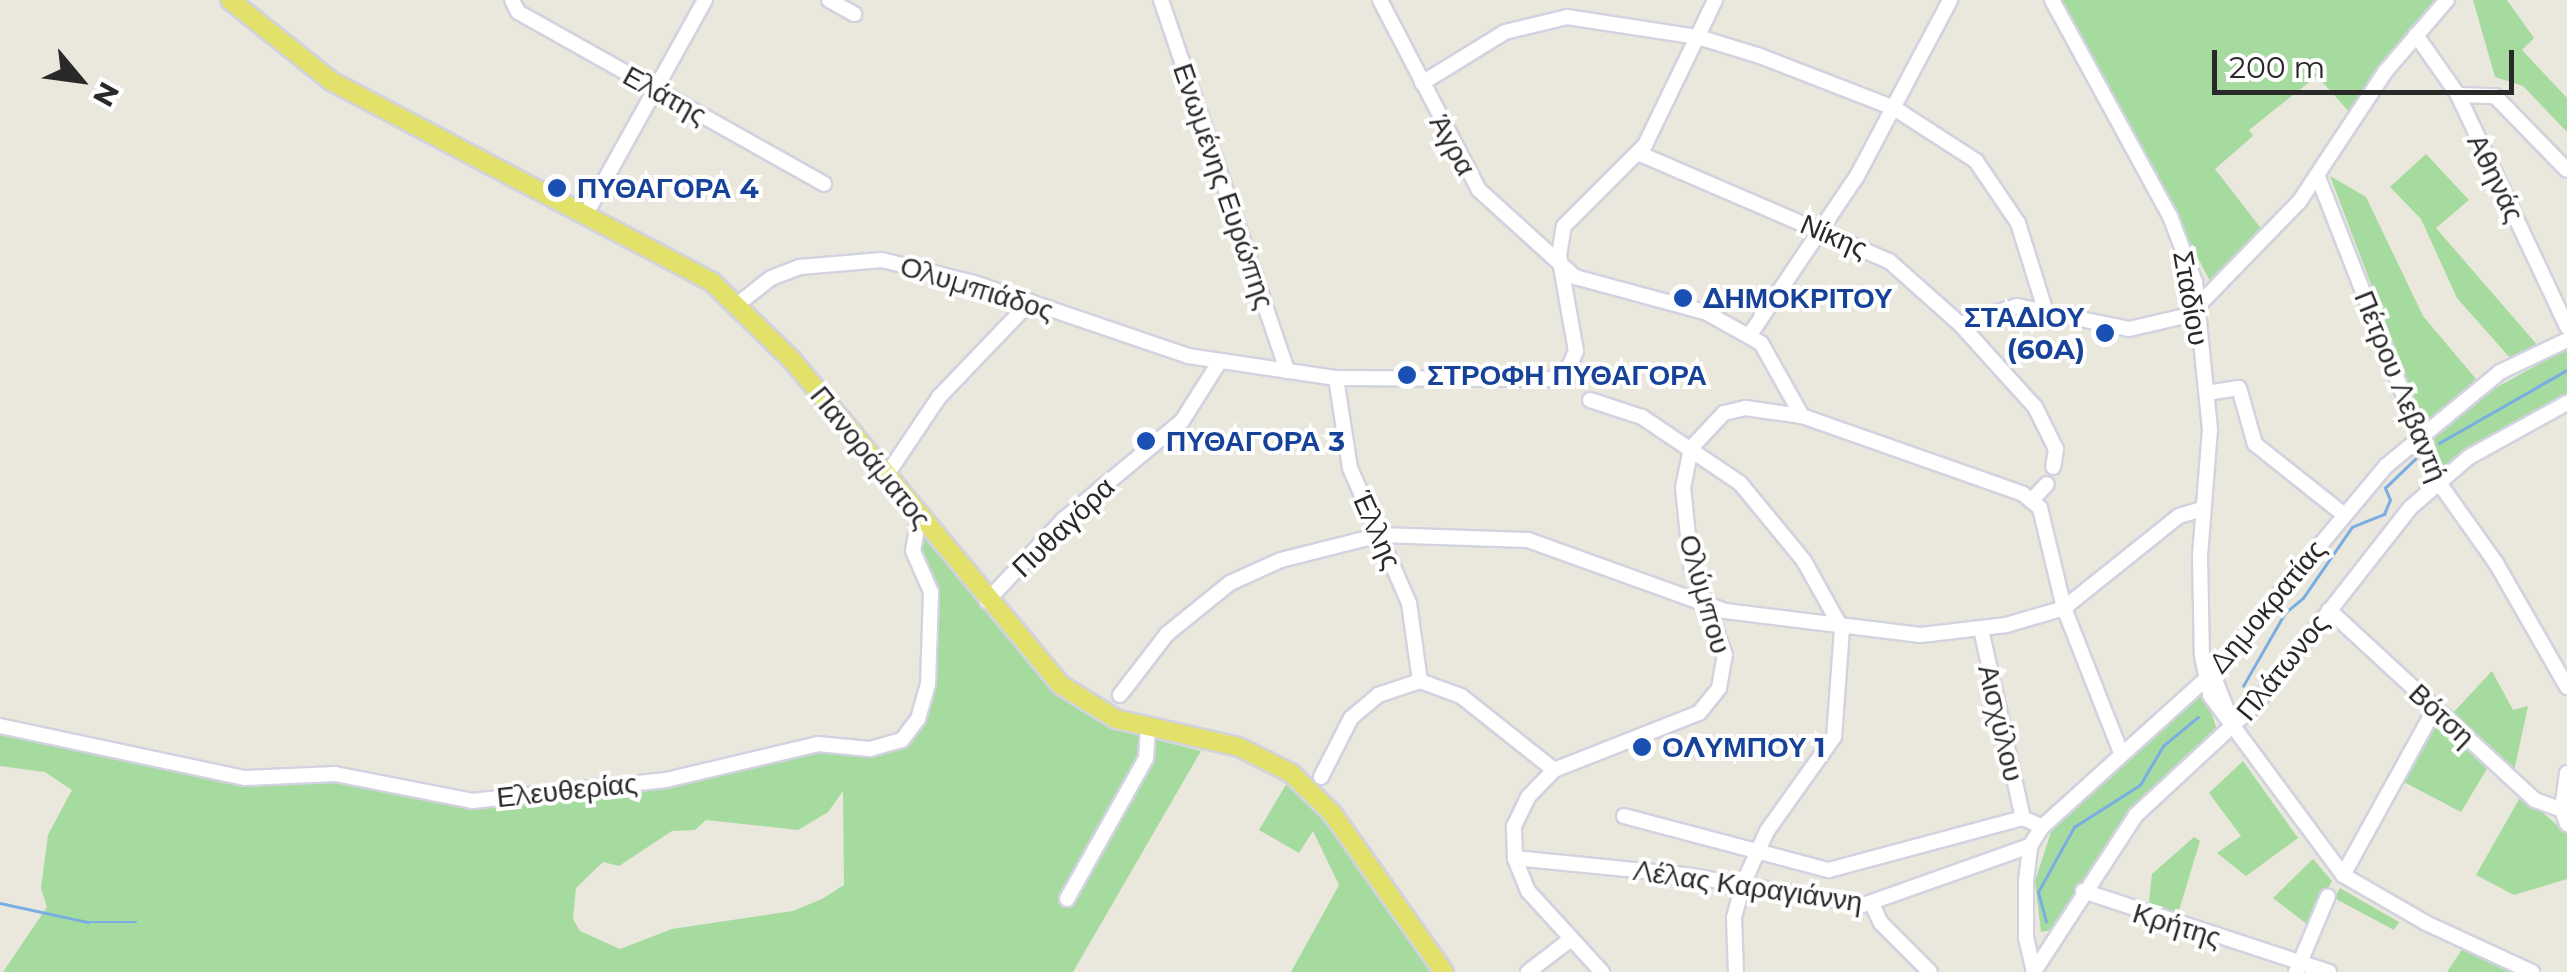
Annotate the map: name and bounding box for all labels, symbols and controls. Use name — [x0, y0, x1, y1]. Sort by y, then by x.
north arrow — [30, 30, 130, 130]
scale bar — [2217, 30, 2520, 92]
text: 200 m — [2229, 49, 2325, 86]
street label: Ελάτης — [617, 58, 713, 132]
street label: Ενωμένης Ευρώπης — [1166, 59, 1282, 313]
text: N — [86, 76, 127, 113]
street label: Άγρα — [1423, 109, 1483, 181]
street label: Αθηνάς — [2460, 129, 2532, 227]
place label: ΠΥΘΑΓΟΡΑ 4 — [577, 171, 759, 205]
marker: ΠΥΘΑΓΟΡΑ 4 — [546, 177, 568, 199]
street label: Νίκης — [1795, 207, 1873, 265]
street label: Σταδίου — [2166, 248, 2216, 348]
street label: Ολυμπιάδος — [896, 249, 1058, 327]
place label: ΔΗΜΟΚΡΙΤΟΥ — [1703, 281, 1893, 315]
street label: Πέτρου Λεβαντή — [2347, 286, 2455, 486]
marker: ΔΗΜΟΚΡΙΤΟΥ — [1672, 287, 1694, 309]
place label: ΣΤΑΔΙΟΥ (60A) — [1964, 300, 2085, 366]
marker: ΣΤΑΔΙΟΥ (60A) — [2094, 322, 2116, 344]
place label: ΣΤΡΟΦΗ ΠΥΘΑΓΟΡΑ — [1427, 358, 1707, 392]
marker: ΣΤΡΟΦΗ ΠΥΘΑΓΟΡΑ — [1396, 364, 1418, 386]
street label: Πανοράματος — [804, 379, 938, 535]
place label: ΠΥΘΑΓΟΡΑ 3 — [1166, 424, 1345, 458]
marker: ΠΥΘΑΓΟΡΑ 3 — [1135, 430, 1157, 452]
street label: Πυθαγόρα — [1005, 470, 1121, 584]
street label: Έλλης — [1345, 486, 1409, 574]
street label: Ολύμπου — [1672, 531, 1738, 657]
street label: Δημοκρατίας — [2202, 533, 2332, 679]
street label: Πλάτωνος — [2229, 607, 2335, 727]
street label: Αισχύλου — [1971, 661, 2031, 785]
street label: Βότση — [2402, 676, 2482, 754]
place label: ΟΛΥΜΠΟΥ 1 — [1662, 730, 1825, 764]
marker: ΟΛΥΜΠΟΥ 1 — [1631, 736, 1653, 758]
street label: Ελευθερίας — [495, 766, 639, 814]
street label: Λέλας Καραγιάννη — [1631, 853, 1865, 919]
street label: Κρήτης — [2129, 896, 2225, 954]

